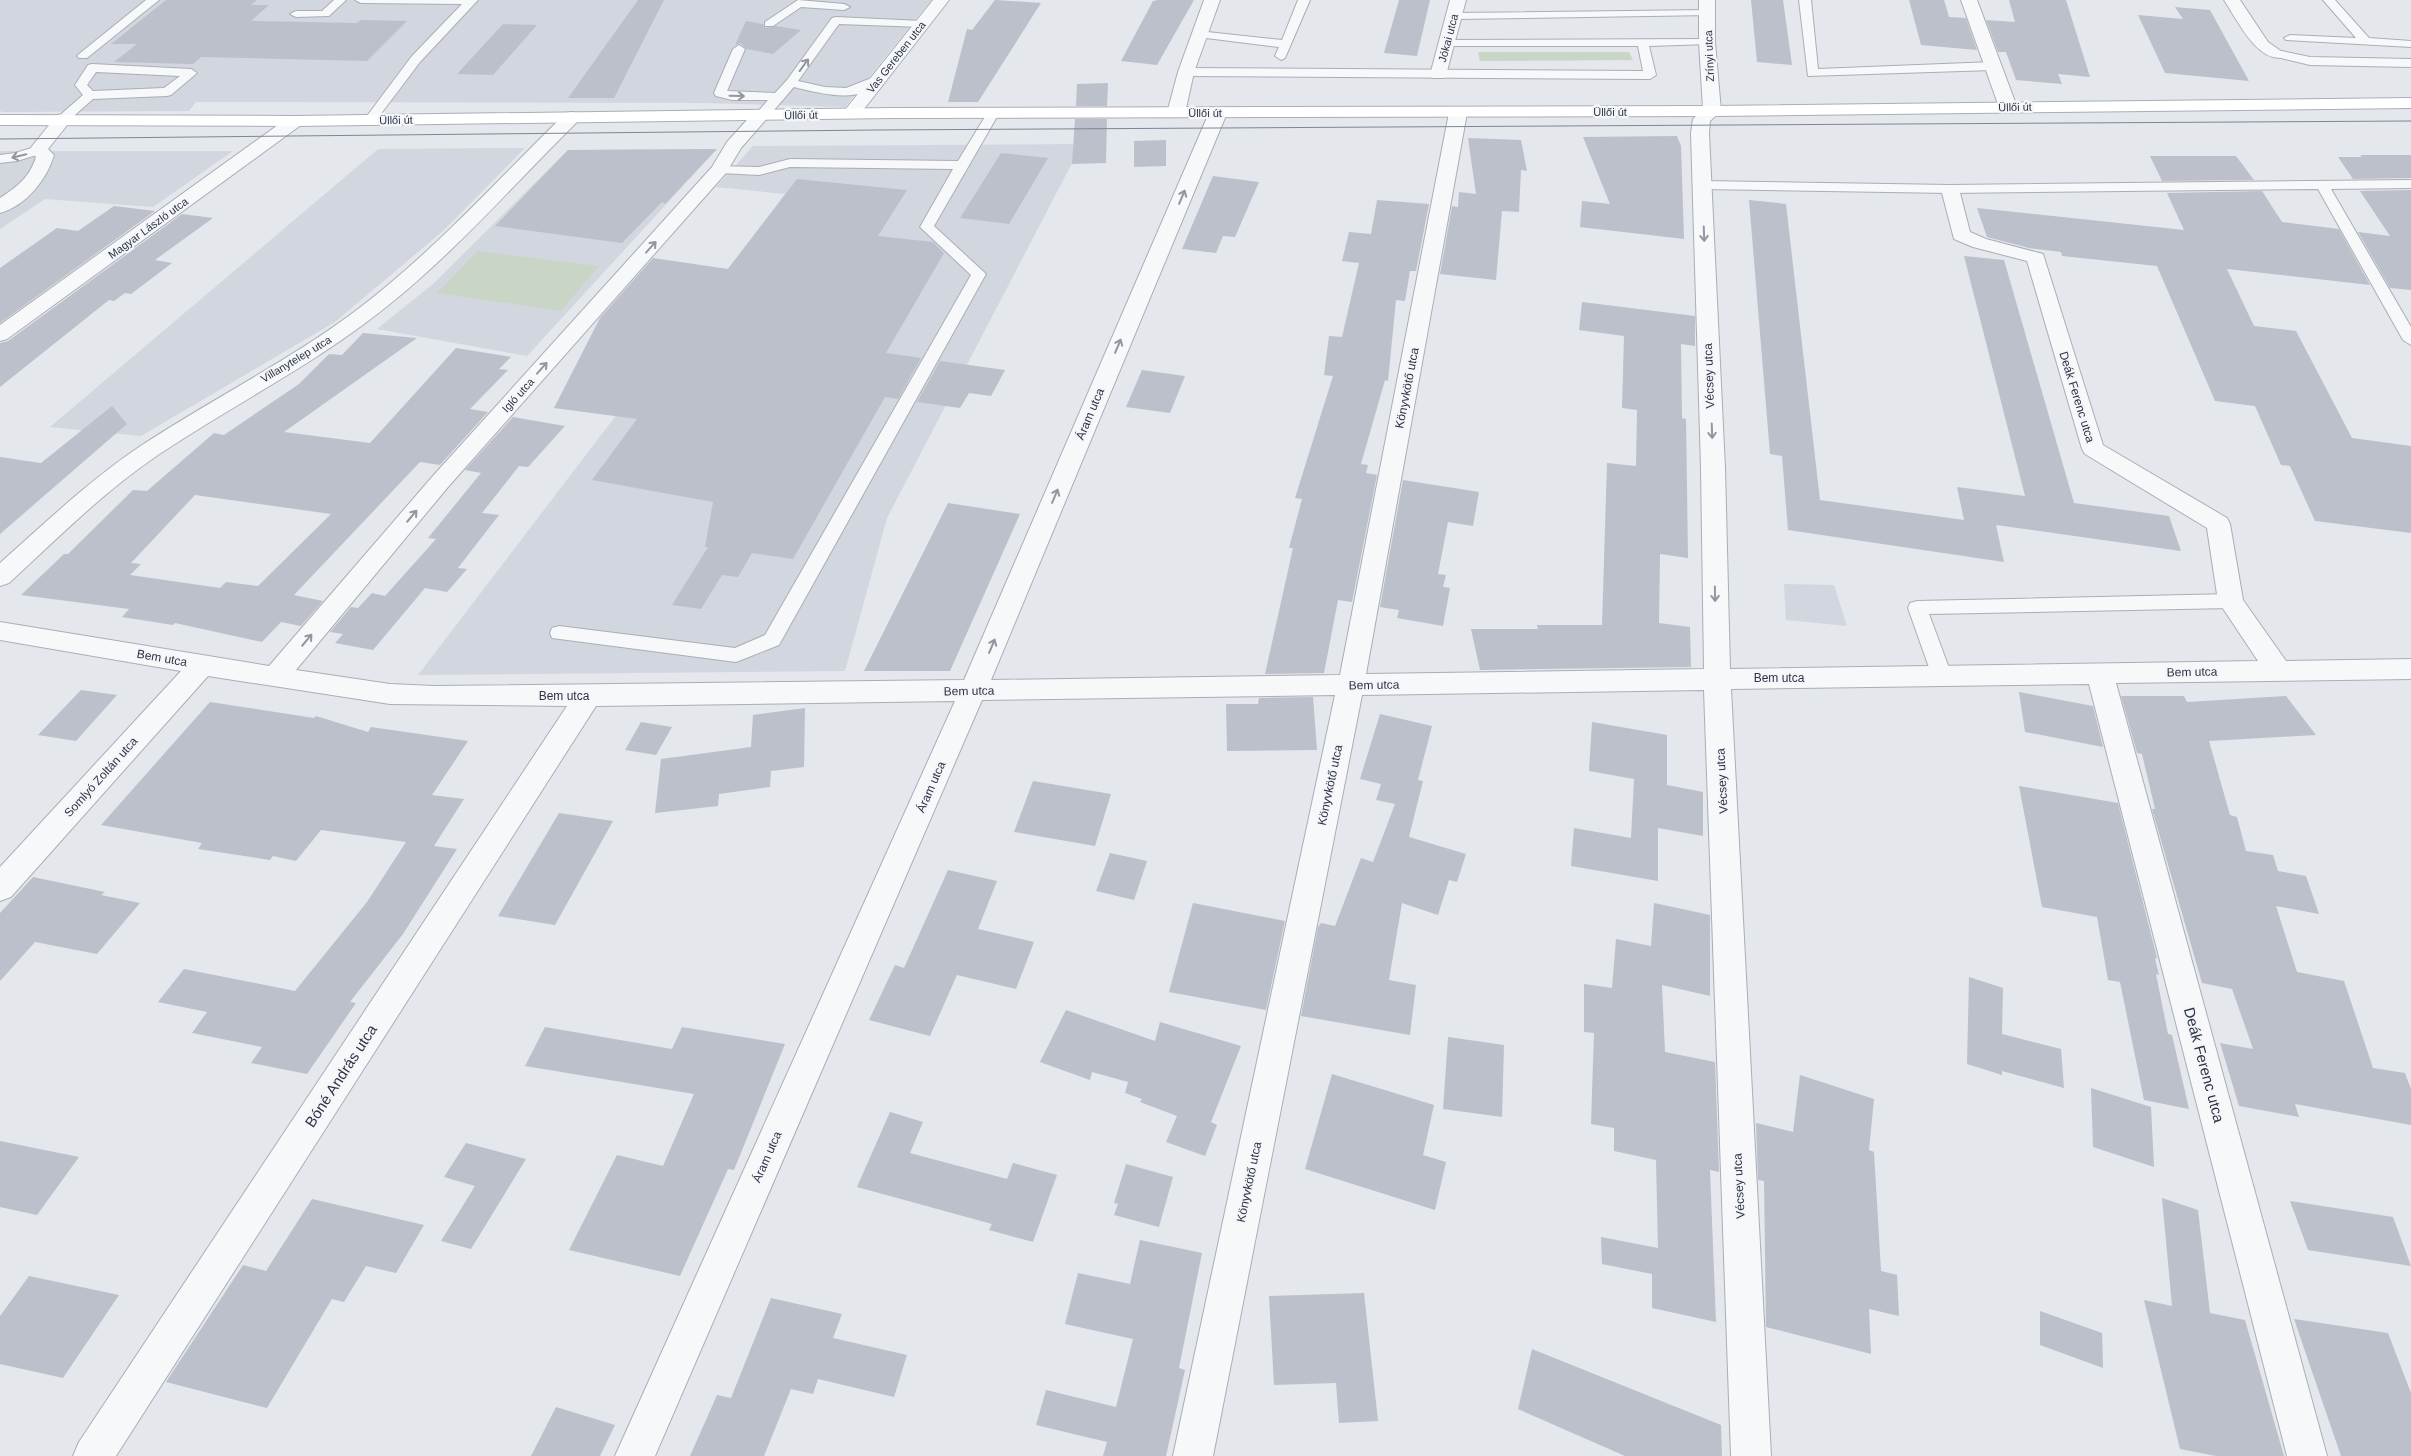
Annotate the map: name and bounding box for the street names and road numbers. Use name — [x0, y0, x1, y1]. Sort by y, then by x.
street label: Jókai utca — [1436, 12, 1460, 63]
street label: Vas Gereben utca — [864, 18, 928, 95]
street label: Zrínyi utca — [1702, 29, 1716, 82]
street label: Üllői út — [1998, 101, 2032, 113]
street label: Üllői út — [1593, 106, 1627, 118]
street label: Üllői út — [1188, 107, 1222, 119]
street label: Üllői út — [784, 109, 818, 121]
street label: Üllői út — [379, 114, 413, 126]
street label: Magyar László utca — [106, 195, 191, 261]
street label: Villanytelep utca — [259, 333, 334, 385]
street label: Vécsey utca — [1701, 343, 1717, 409]
street label: Könyvkötő utca — [1392, 346, 1422, 430]
street label: Deák Ferenc utca — [2056, 350, 2098, 445]
street label: Igló utca — [500, 375, 537, 414]
street label: Áram utca — [1072, 385, 1107, 442]
street label: Bem utca — [136, 647, 188, 669]
street label: Bem utca — [2167, 665, 2218, 679]
street label: Bem utca — [1754, 671, 1805, 685]
street label: Bem utca — [1349, 678, 1400, 692]
street label: Bem utca — [944, 684, 995, 698]
street label: Bem utca — [539, 689, 590, 703]
street label: Somlyó Zoltán utca — [61, 734, 141, 820]
street label: Könyvkötő utca — [1315, 743, 1345, 827]
street label: Vécsey utca — [1713, 748, 1731, 814]
street label: Áram utca — [913, 758, 949, 815]
street label: Deák Ferenc utca — [2181, 1005, 2228, 1125]
street label: Bóné András utca — [301, 1021, 380, 1130]
street label: Áram utca — [749, 1128, 785, 1185]
street label: Könyvkötő utca — [1234, 1140, 1264, 1224]
street label: Vécsey utca — [1730, 1153, 1748, 1219]

